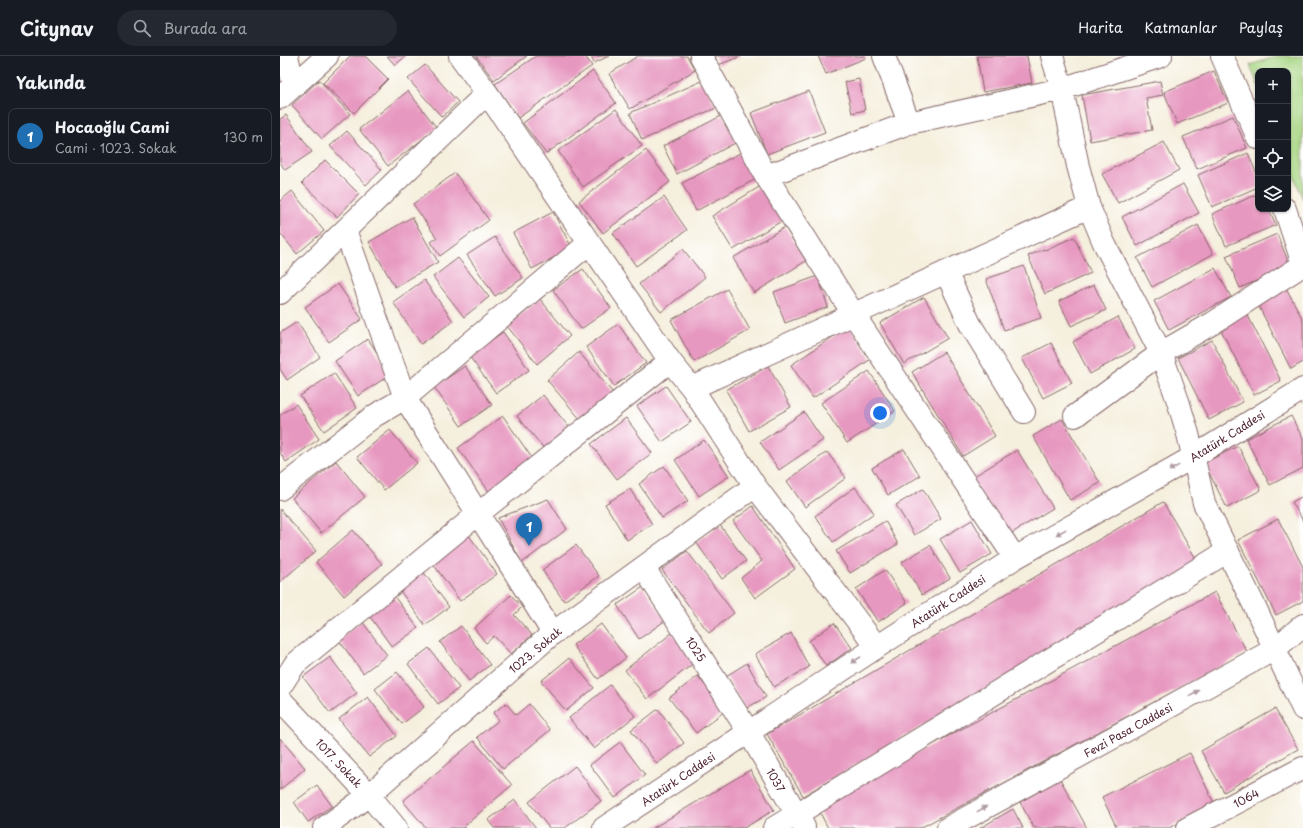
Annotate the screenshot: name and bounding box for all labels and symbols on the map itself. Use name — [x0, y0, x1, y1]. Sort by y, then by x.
your location — [870, 403, 890, 423]
street label: Atatürk Caddesi — [1186, 406, 1268, 466]
one-way arrow — [1168, 464, 1180, 471]
pin: 1 — [516, 513, 542, 546]
one-way arrow — [1055, 528, 1067, 535]
street label: Atatürk Caddesi — [907, 570, 989, 632]
street label: 1023. Sokak — [505, 622, 566, 677]
street label: 1025 — [682, 633, 710, 665]
one-way arrow — [850, 657, 862, 664]
one-way arrow — [1188, 690, 1200, 696]
street label: Fevzi Pasa Caddesi — [1081, 699, 1175, 761]
street label: 1017. Sokak — [312, 735, 367, 792]
street label: Atatürk Caddesi — [638, 748, 718, 810]
street label: 1037 — [762, 765, 790, 795]
street label: 1064 — [1230, 784, 1262, 812]
one-way arrow — [976, 806, 988, 813]

